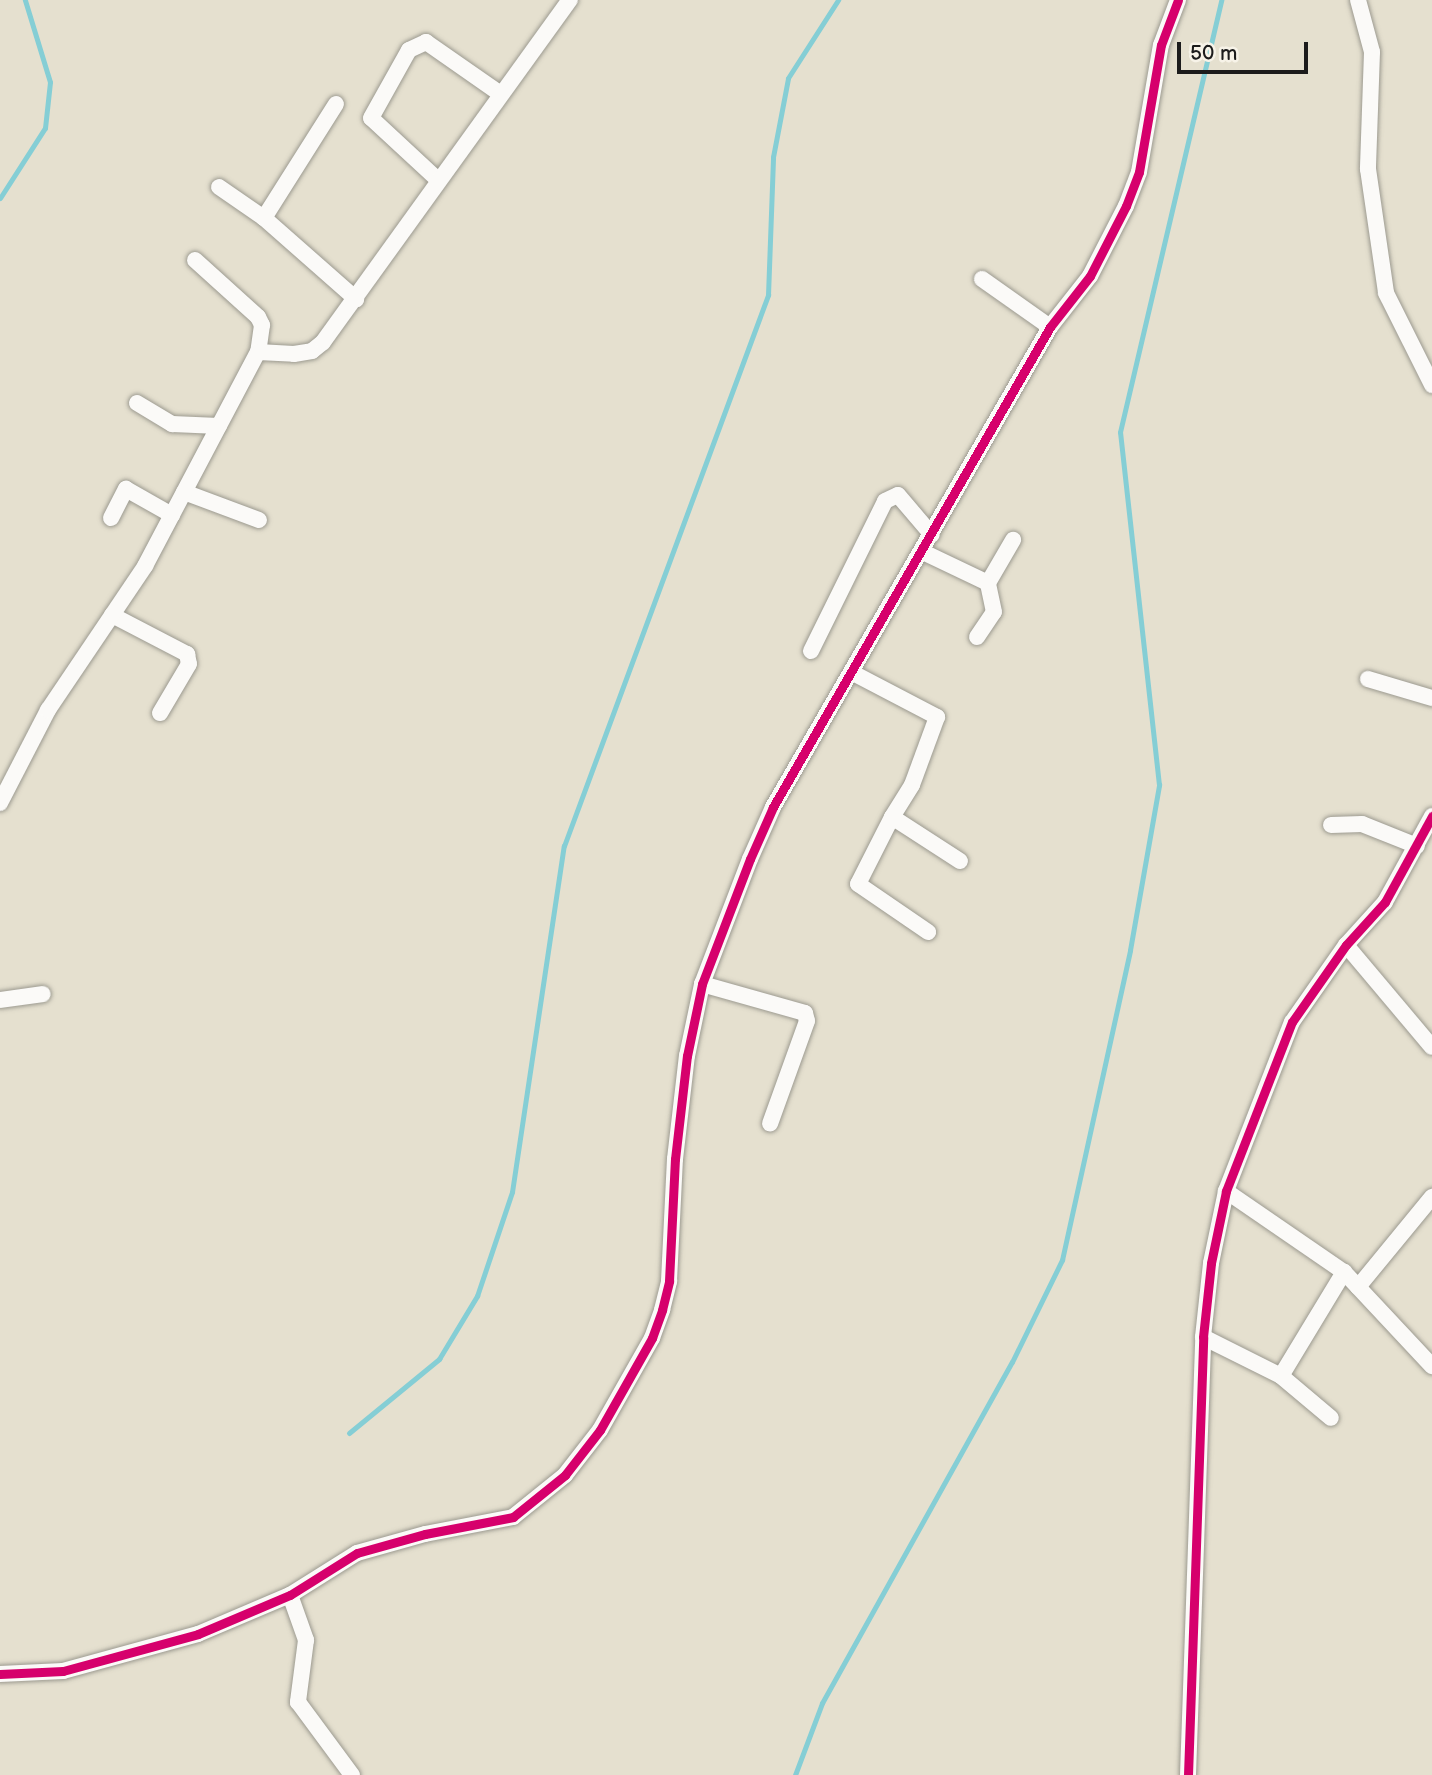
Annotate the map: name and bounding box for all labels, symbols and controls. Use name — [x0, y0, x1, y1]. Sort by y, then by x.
scale bar — [1180, 28, 1311, 72]
text: 50 m — [1190, 41, 1237, 66]

